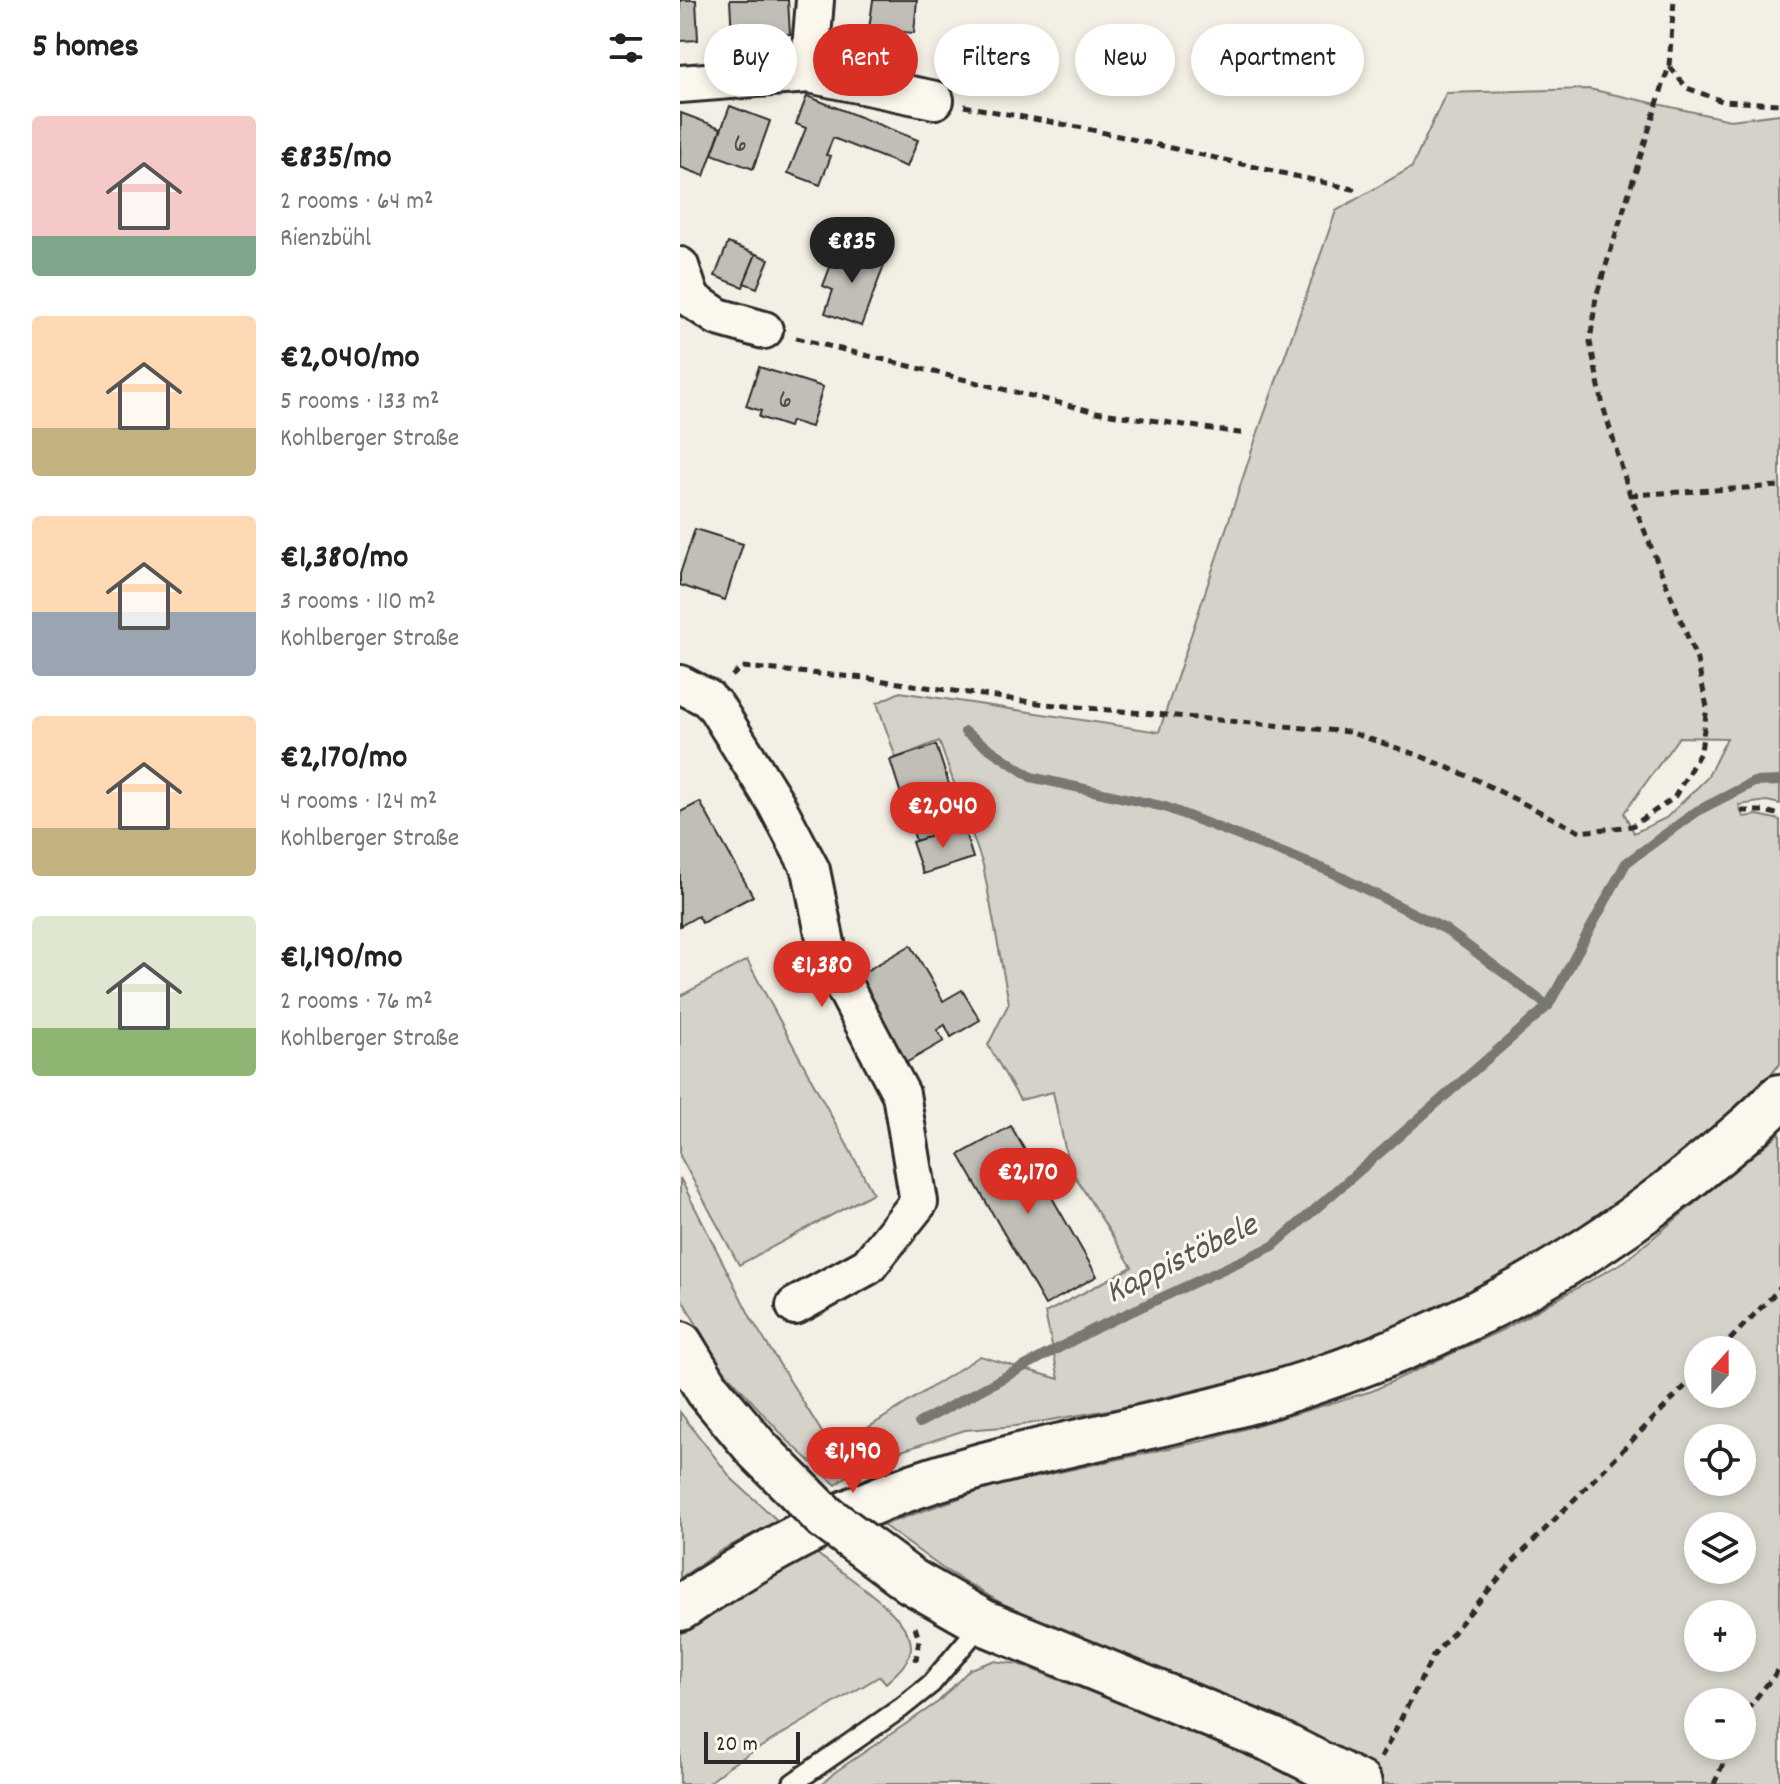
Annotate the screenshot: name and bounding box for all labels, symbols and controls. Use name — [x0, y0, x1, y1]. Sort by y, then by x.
text: 5 homes — [32, 24, 139, 73]
chip: Buy — [704, 24, 797, 96]
chip: Rent — [813, 24, 918, 96]
chip: Filters — [934, 24, 1059, 96]
chip: New — [1075, 24, 1175, 96]
chip: Apartment — [1191, 24, 1364, 96]
icon: filters — [604, 26, 648, 70]
house number: 6 — [733, 126, 747, 166]
text: €835/mo — [280, 135, 392, 184]
icon: home — [96, 148, 192, 244]
text: 2 rooms · 64 m² — [280, 184, 434, 221]
pin: €835 — [805, 217, 899, 285]
text: Rienzbühl — [280, 221, 371, 258]
text: €835 — [828, 224, 876, 261]
text: €2,040/mo — [280, 335, 420, 384]
icon: home — [96, 348, 192, 444]
house number: 6 — [778, 382, 792, 422]
text: 5 rooms · 133 m² — [280, 384, 440, 421]
text: Kohlberger Straße — [280, 421, 459, 458]
text: €1,380/mo — [280, 535, 408, 584]
icon: home — [96, 548, 192, 644]
text: 3 rooms · 110 m² — [280, 584, 436, 621]
text: Kohlberger Straße — [280, 621, 459, 658]
text: €2,170/mo — [280, 735, 407, 784]
icon: home — [96, 748, 192, 844]
pin: €2,040 — [878, 782, 1008, 850]
text: 4 rooms · 124 m² — [280, 784, 437, 821]
text: €2,040 — [908, 789, 978, 826]
text: Kohlberger Straße — [280, 821, 459, 858]
text: €1,190/mo — [280, 935, 403, 984]
pin: €1,380 — [757, 941, 887, 1009]
icon: home — [96, 948, 192, 1044]
text: €1,380 — [791, 948, 853, 985]
text: 2 rooms · 76 m² — [280, 984, 433, 1021]
text: Kohlberger Straße — [280, 1021, 459, 1058]
pin: €2,170 — [963, 1148, 1093, 1216]
text: €2,170 — [998, 1155, 1058, 1192]
water label: Kappistöbele — [1098, 1202, 1269, 1319]
north arrow — [1684, 1336, 1756, 1408]
map controls — [1684, 1336, 1756, 1760]
button: locate — [1684, 1424, 1756, 1496]
pin: €1,190 — [788, 1427, 918, 1495]
text: €1,190 — [825, 1434, 881, 1471]
button: layers — [1684, 1512, 1756, 1584]
button: + — [1684, 1600, 1756, 1672]
button: − — [1684, 1688, 1756, 1760]
scale bar — [704, 1728, 800, 1764]
text: 20 m — [716, 1730, 758, 1761]

